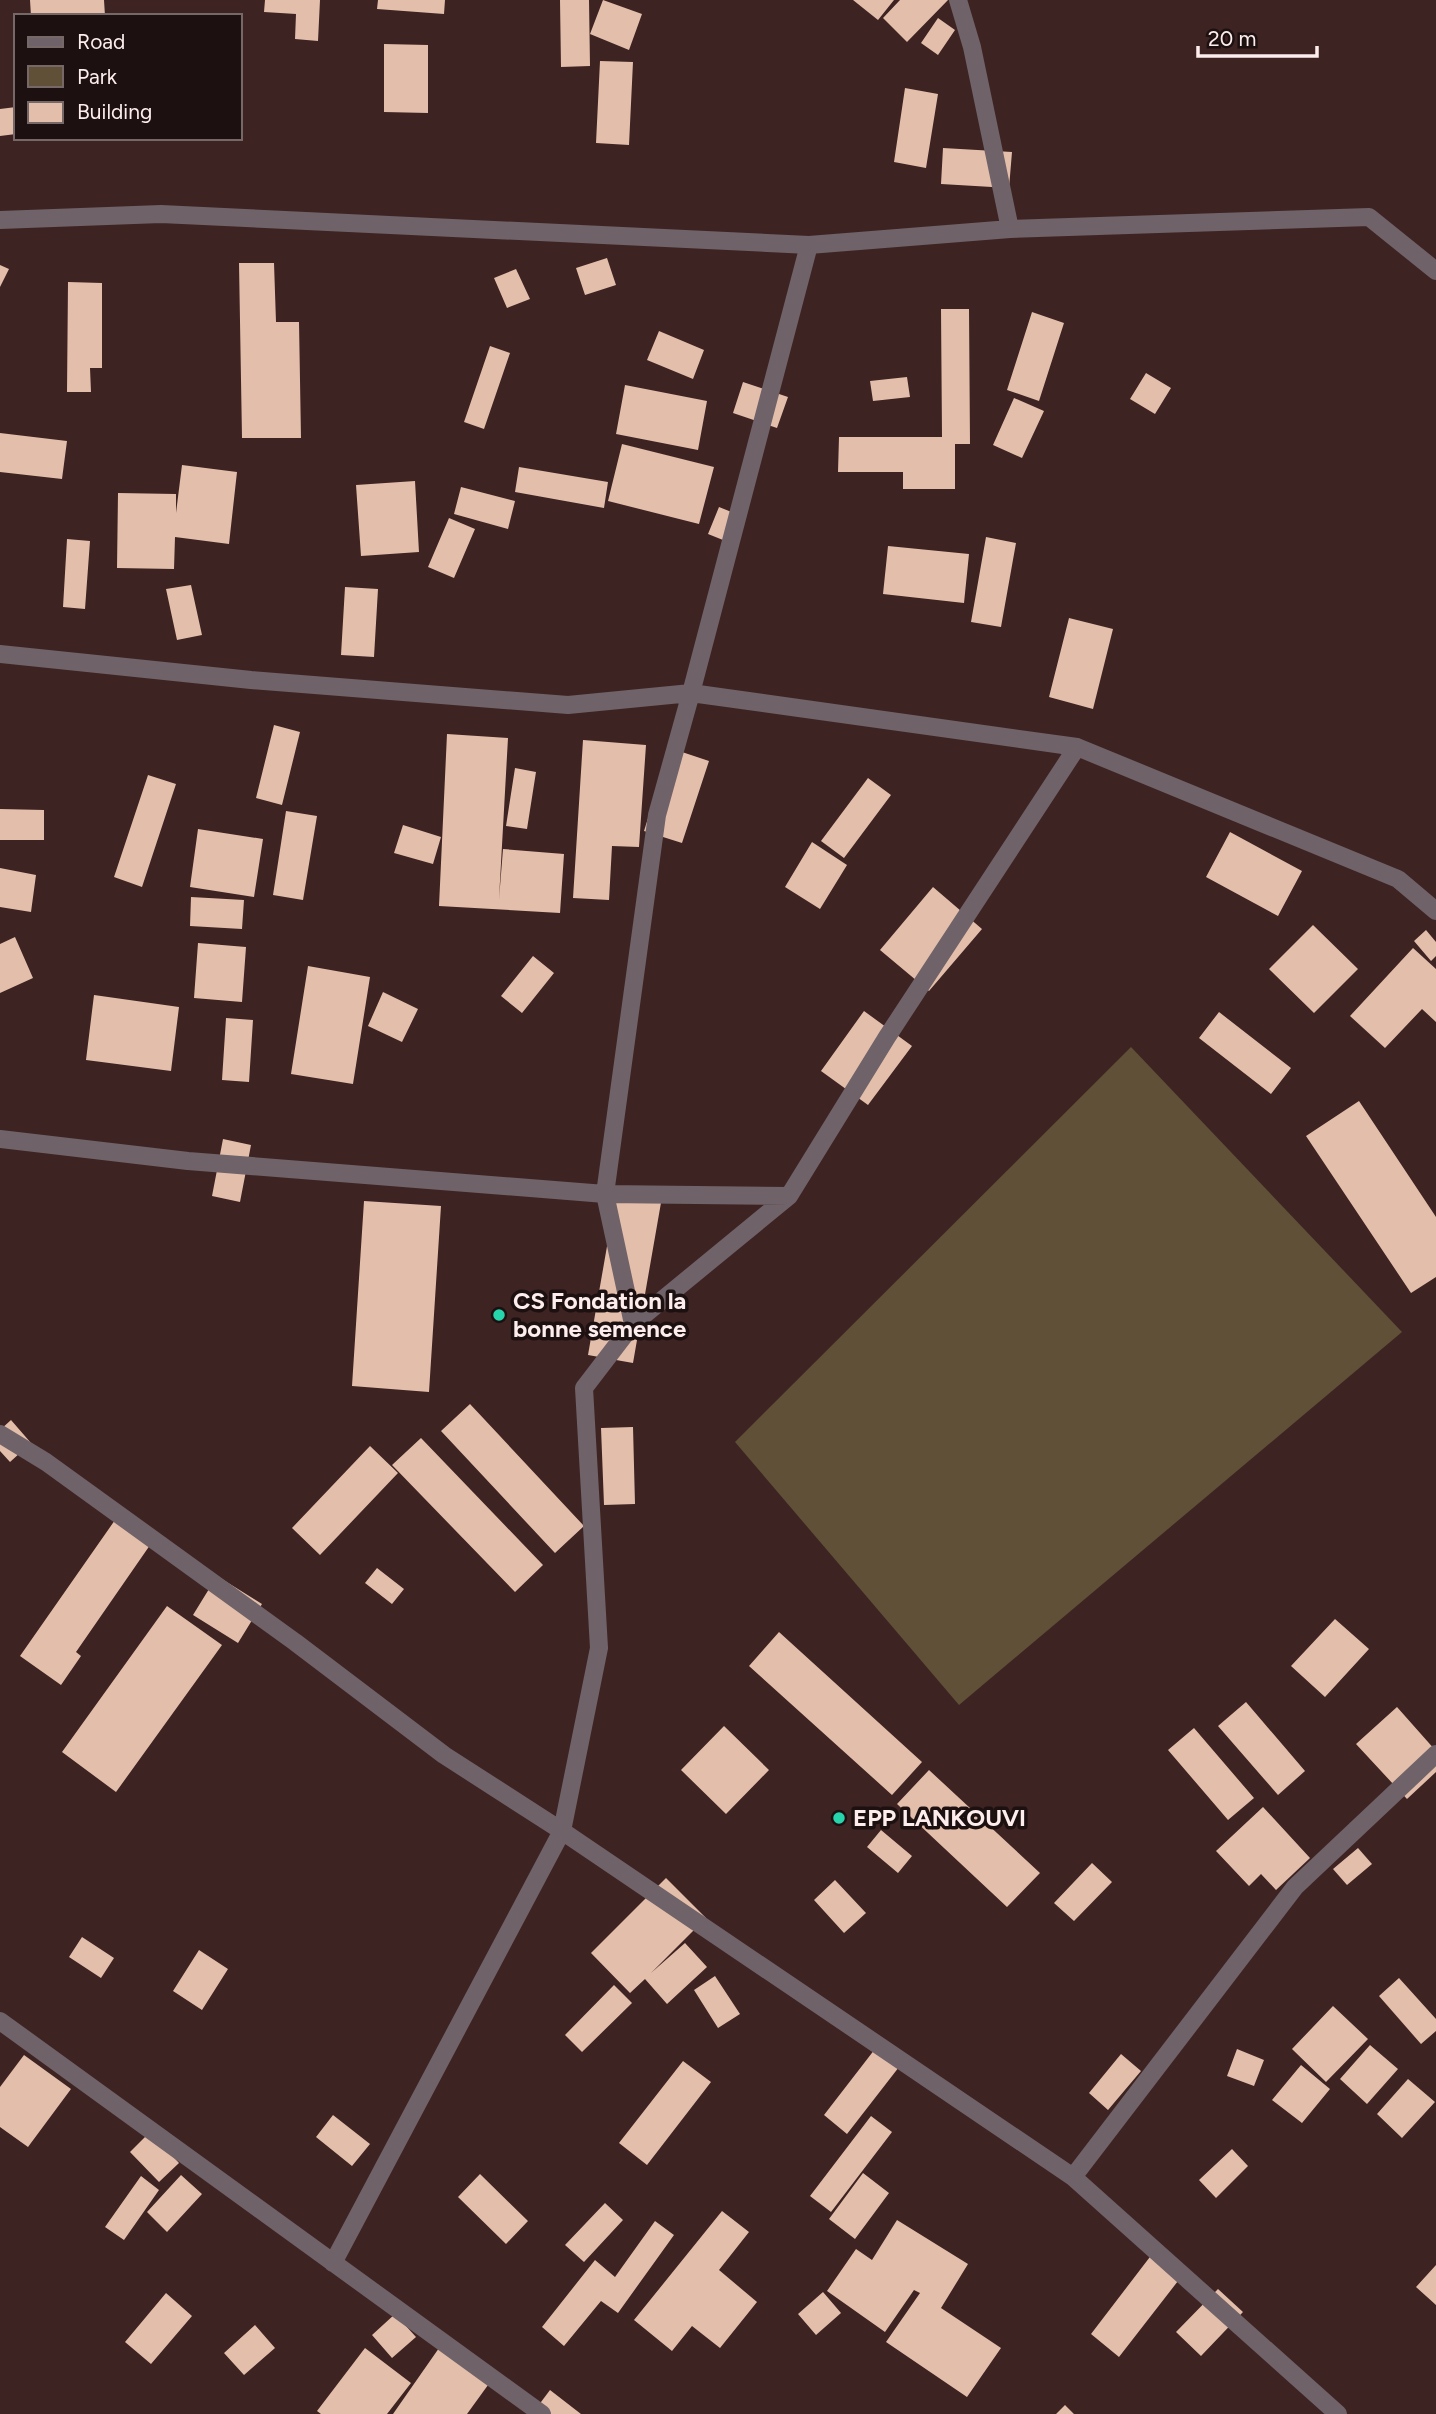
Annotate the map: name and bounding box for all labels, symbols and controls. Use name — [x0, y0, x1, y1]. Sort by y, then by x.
legend — [14, 14, 242, 140]
scale bar — [1198, 14, 1317, 58]
text: 20 m — [1208, 26, 1256, 51]
text: Road — [77, 29, 125, 54]
text: Park — [77, 64, 118, 89]
text: Building — [77, 99, 152, 124]
place label: CS Fondation la bonne semence — [513, 1286, 686, 1343]
marker: CS Fondation la bonne semence — [491, 1307, 507, 1323]
place label: EPP LANKOUVI — [853, 1803, 1026, 1832]
marker: EPP LANKOUVI — [831, 1810, 847, 1826]

